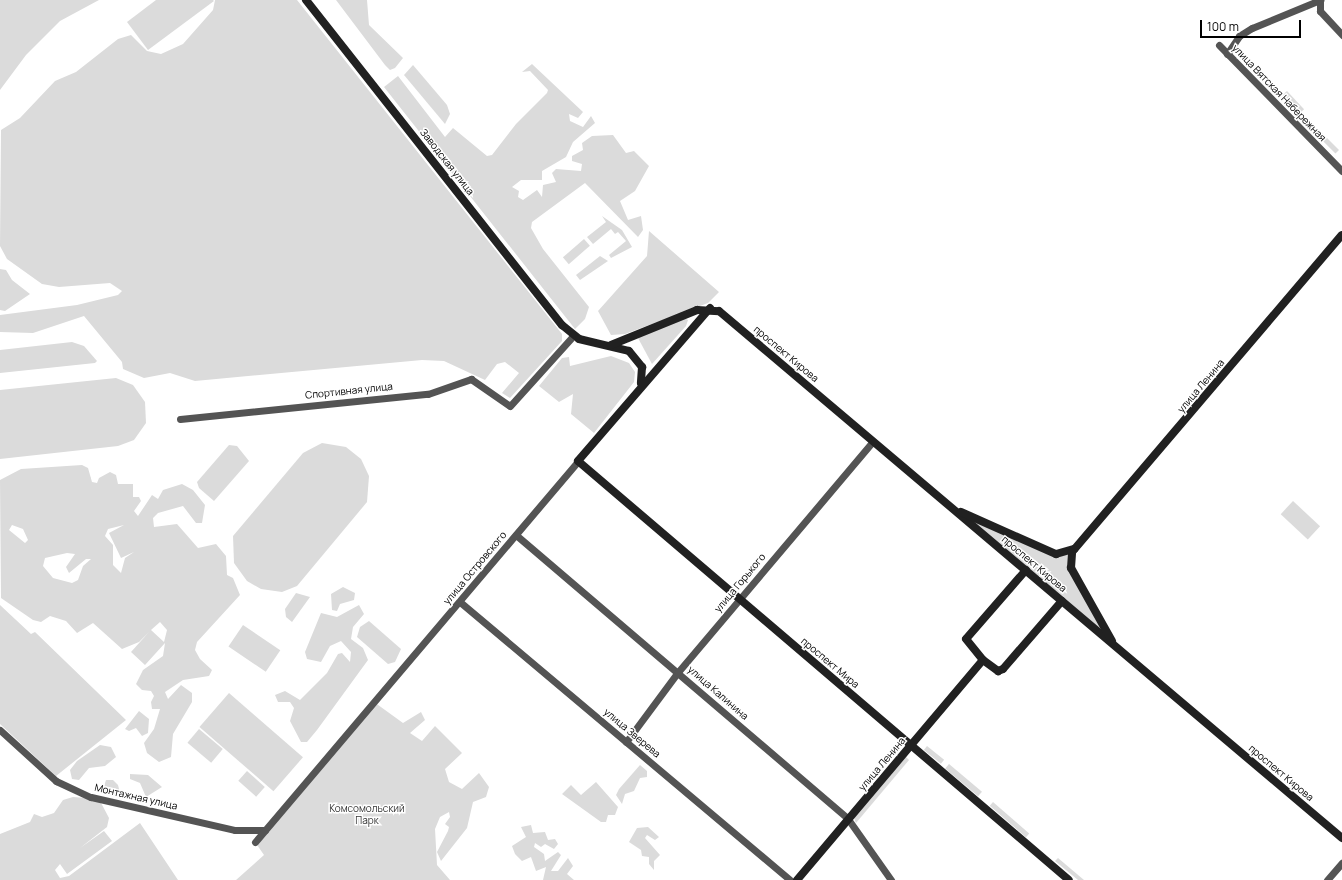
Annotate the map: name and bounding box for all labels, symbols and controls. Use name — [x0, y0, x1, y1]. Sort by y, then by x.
scale bar — [1202, 12, 1303, 38]
text: 100 m — [1207, 18, 1239, 35]
street label: улица Вятская Набережная — [1230, 42, 1328, 144]
street label: Заводская улица — [417, 127, 477, 197]
street label: проспект Кирова — [751, 323, 821, 385]
street label: улица Ленина — [1175, 357, 1227, 415]
street label: Спортивная улица — [305, 380, 393, 402]
street label: улица Островского — [441, 529, 509, 607]
street label: проспект Кирова — [999, 533, 1069, 595]
street label: улица Горького — [712, 551, 768, 615]
street label: проспект Мира — [798, 635, 862, 691]
street label: улица Калинина — [685, 663, 751, 723]
street label: улица Зверева — [601, 706, 663, 760]
street label: улица Ленина — [856, 735, 908, 793]
street label: проспект Кирова — [1246, 742, 1316, 804]
street label: Монтажная улица — [93, 782, 179, 812]
park label: Комсомольский Парк — [329, 802, 405, 826]

